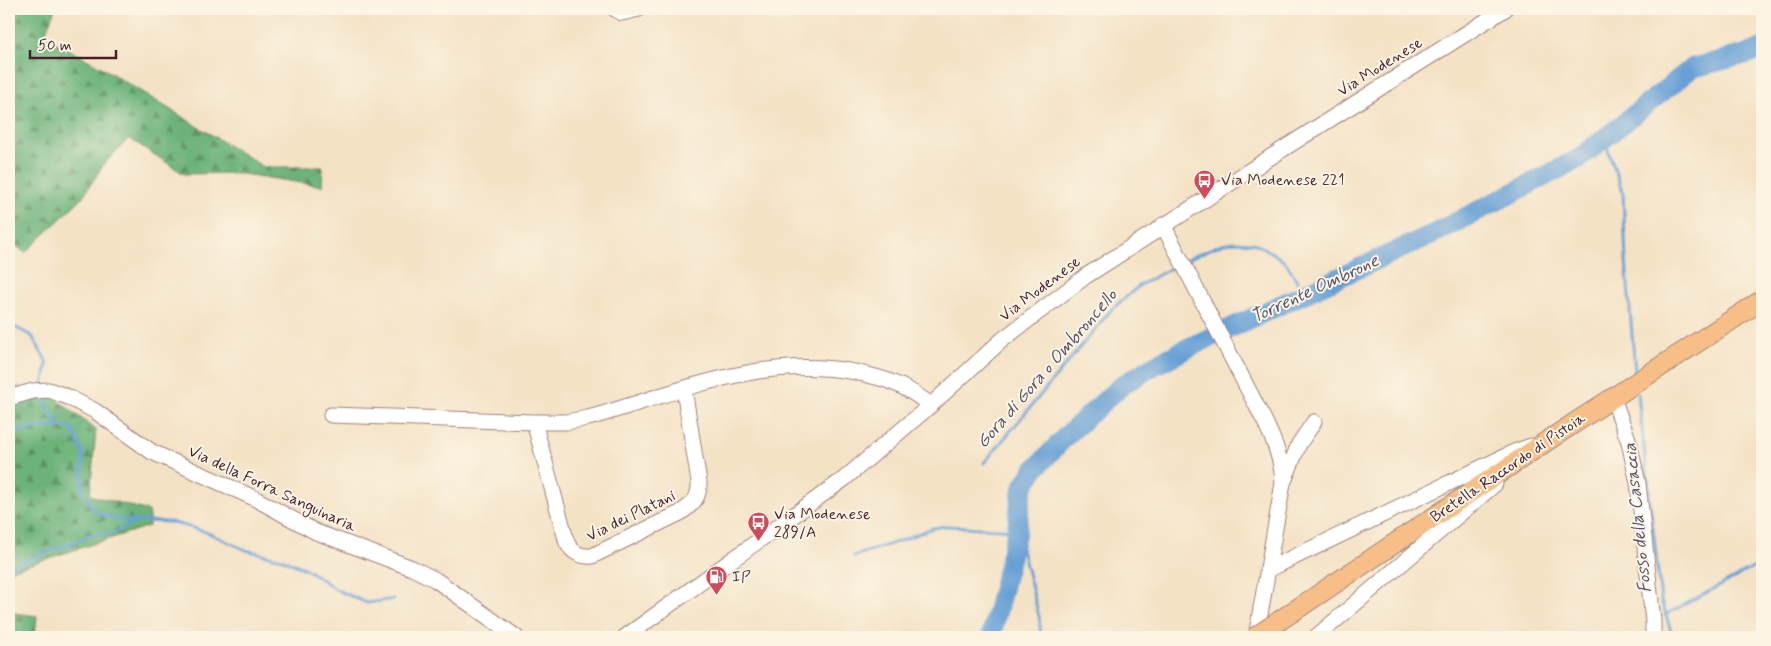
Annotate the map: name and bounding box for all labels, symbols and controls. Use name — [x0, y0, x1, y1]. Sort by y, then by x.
scale bar — [30, 28, 116, 60]
street label: Via Modenese — [1333, 32, 1427, 101]
text: 50 m — [38, 36, 72, 56]
bus stop icon: Via Modenese 221 — [1193, 168, 1217, 199]
place label: Via Modenese 221 — [1221, 170, 1344, 191]
water label: Torrente Ombrone — [1247, 248, 1384, 329]
street label: Via Modenese — [995, 251, 1085, 326]
water label: Gora di Gora o Ombroncello — [971, 284, 1123, 454]
street label: Bretella Raccordo di Pistoia — [1426, 408, 1590, 528]
street label: Via della Forra Sanguinaria — [184, 441, 360, 538]
water label: Fosso della Casaccia — [1618, 442, 1658, 594]
street label: Via dei Platani — [583, 485, 679, 547]
place label: Via Modenese 289/A — [774, 504, 871, 543]
bus stop icon: Via Modenese 289/A — [746, 511, 770, 542]
fuel station icon: IP — [704, 565, 728, 596]
place label: IP — [732, 567, 751, 588]

